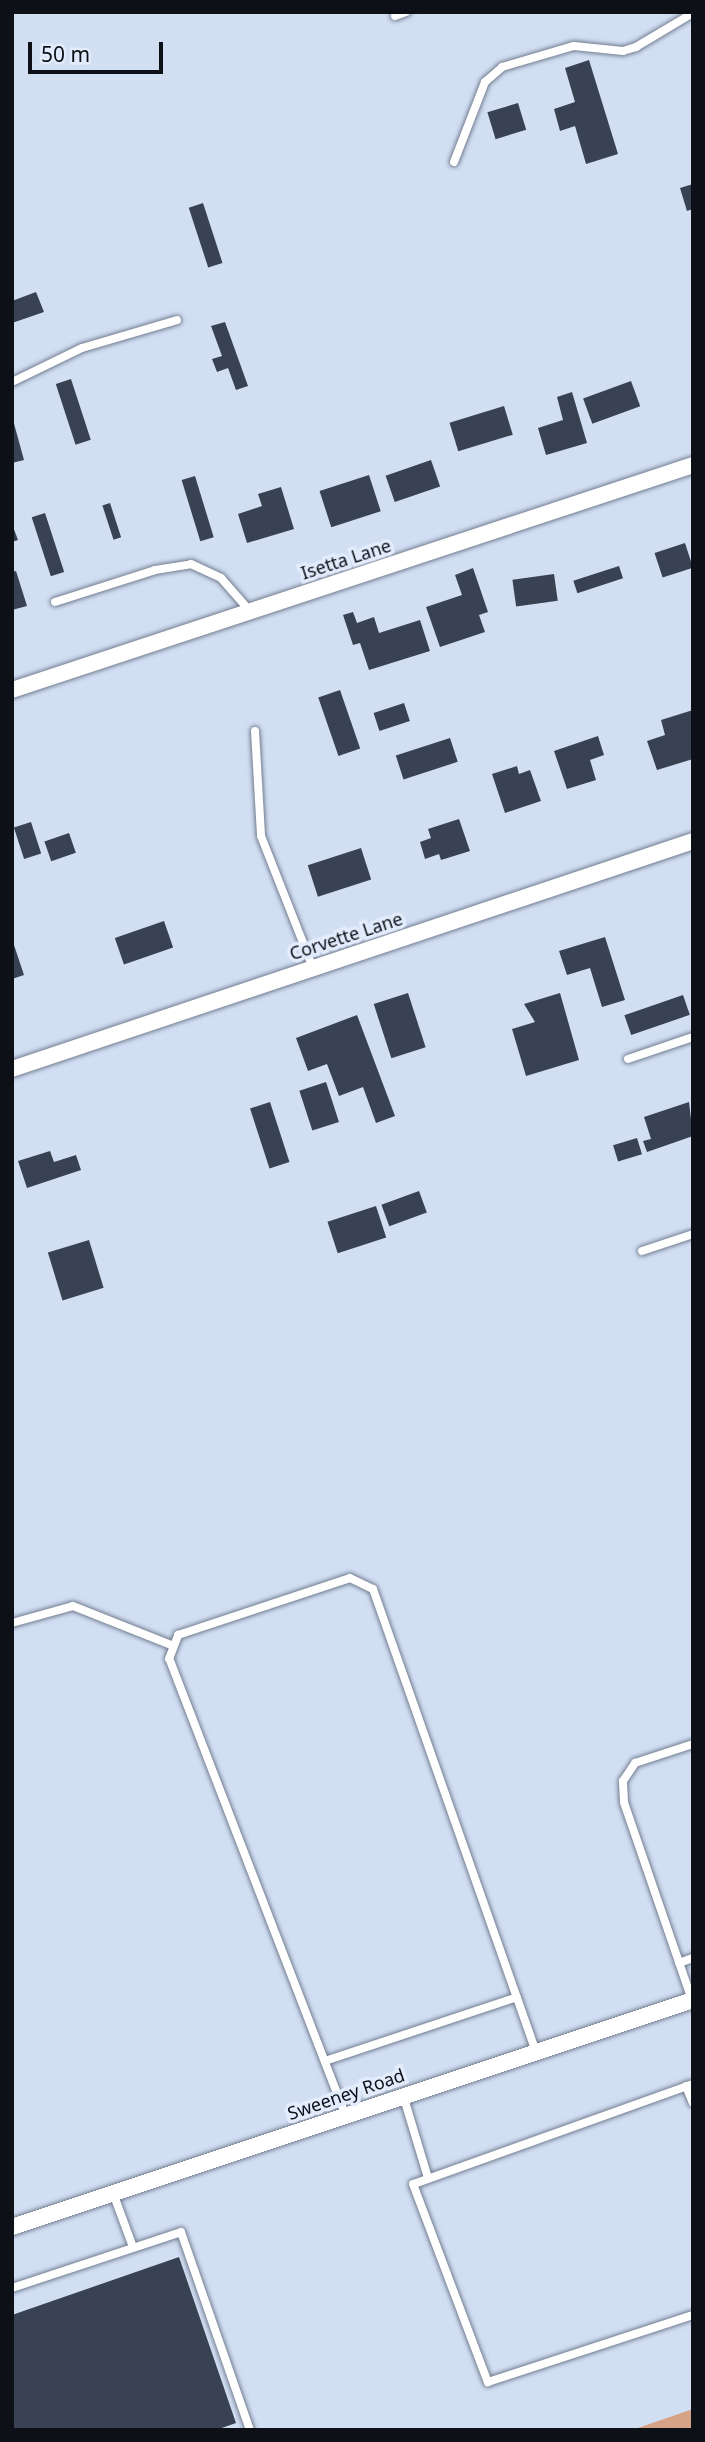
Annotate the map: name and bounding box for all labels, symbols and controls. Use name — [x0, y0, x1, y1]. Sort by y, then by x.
scale bar — [32, 28, 166, 72]
text: 50 m — [41, 40, 90, 68]
street label: Isetta Lane — [298, 534, 394, 584]
street label: Corvette Lane — [287, 908, 405, 964]
street label: Sweeney Road — [285, 2064, 407, 2124]

